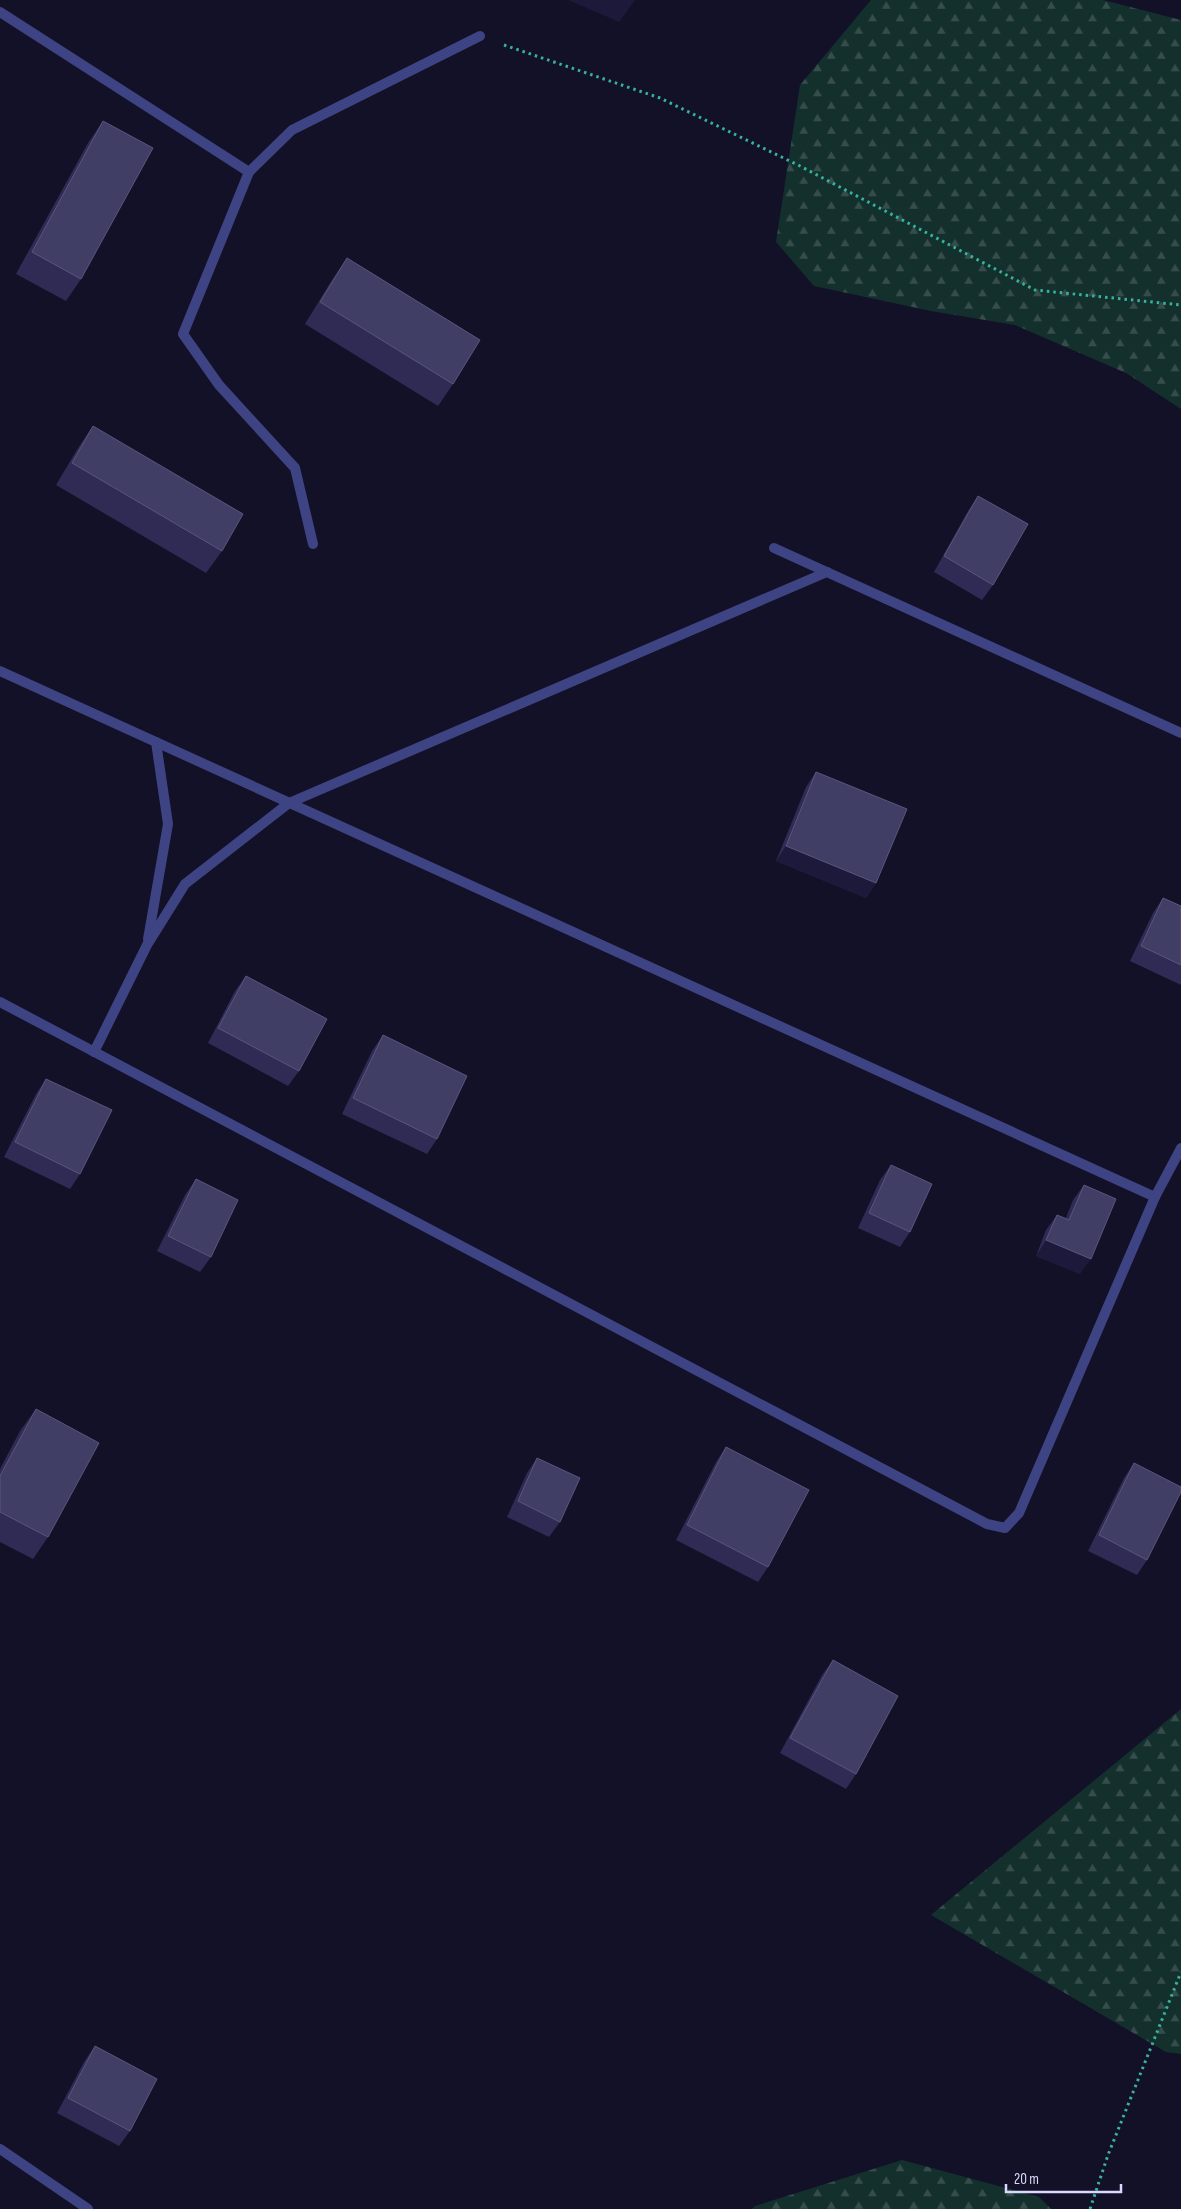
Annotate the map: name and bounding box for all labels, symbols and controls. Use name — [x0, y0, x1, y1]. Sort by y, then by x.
scale bar — [1006, 2162, 1121, 2194]
text: 20 m — [1014, 2170, 1039, 2189]

